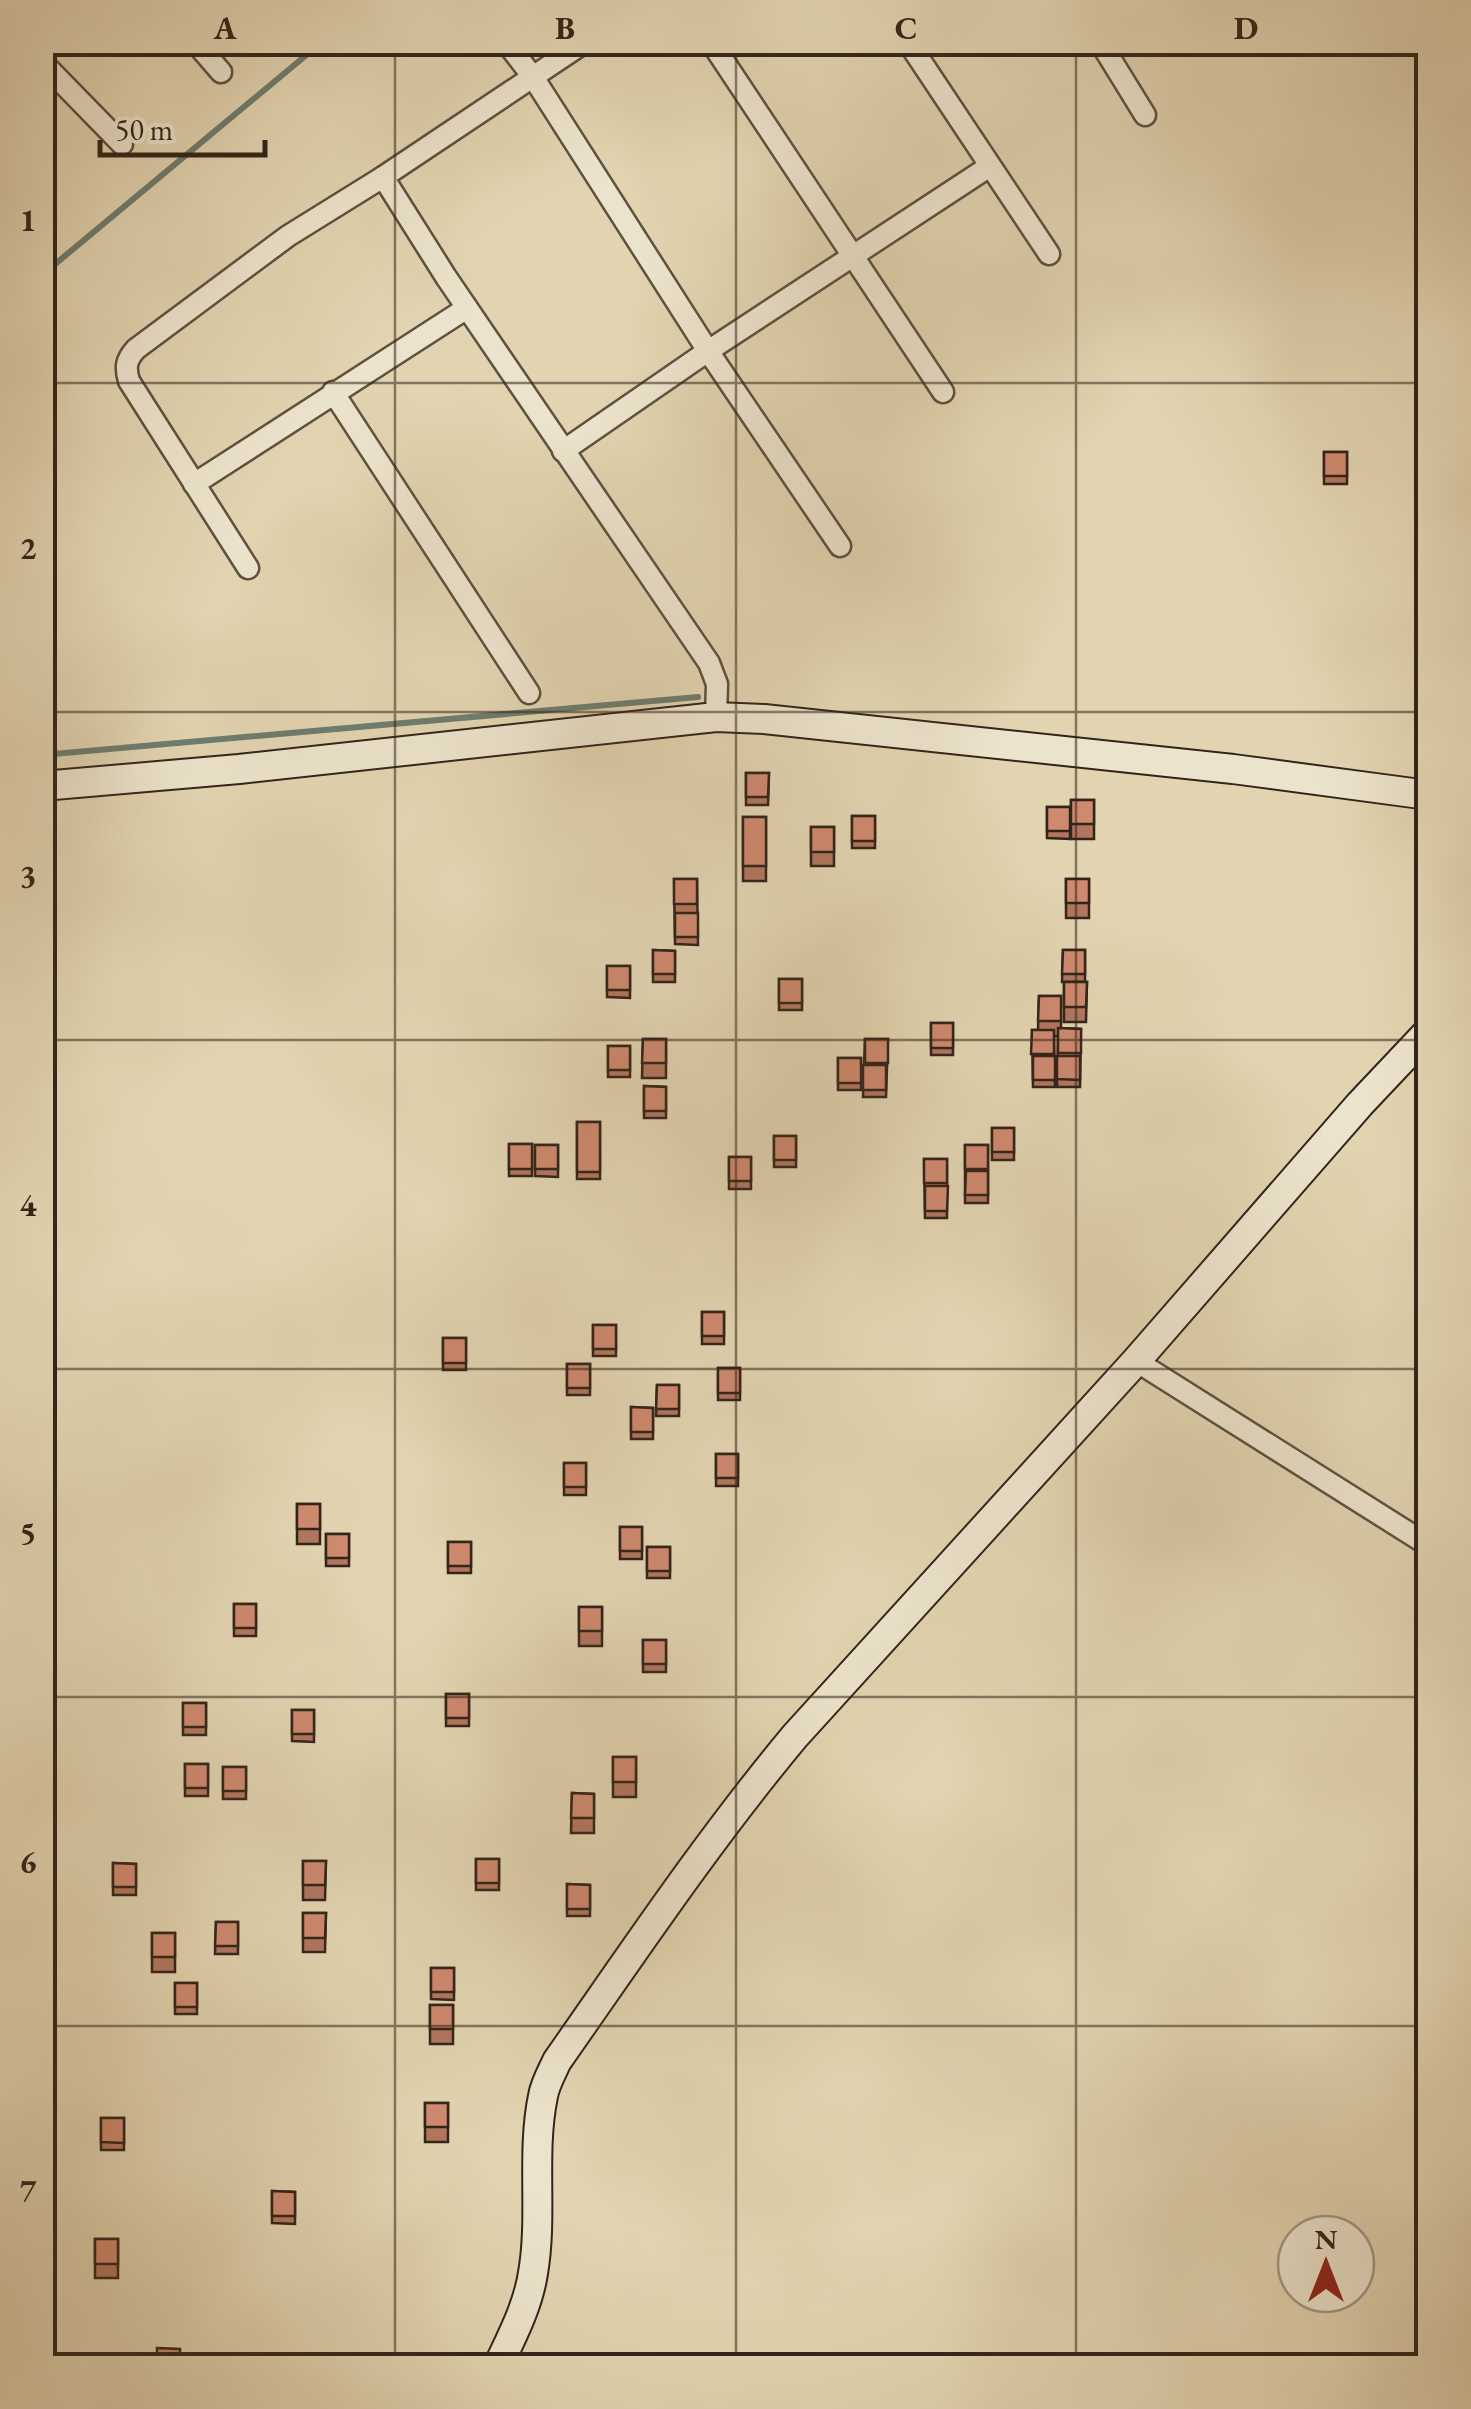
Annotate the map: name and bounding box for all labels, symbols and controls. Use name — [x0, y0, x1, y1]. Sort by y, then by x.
text: A — [212, 7, 237, 49]
text: B — [555, 7, 575, 49]
text: C — [895, 7, 917, 49]
text: D — [1234, 7, 1258, 49]
scale bar — [100, 95, 265, 157]
text: 50 m — [115, 110, 173, 149]
text: 1 — [20, 199, 36, 241]
text: 2 — [20, 527, 37, 569]
text: 3 — [20, 855, 36, 897]
text: 4 — [20, 1184, 38, 1226]
text: 5 — [20, 1512, 36, 1554]
text: 6 — [20, 1841, 37, 1883]
text: 7 — [20, 2169, 37, 2211]
north arrow — [1276, 2214, 1376, 2314]
text: N — [1315, 2221, 1338, 2257]

